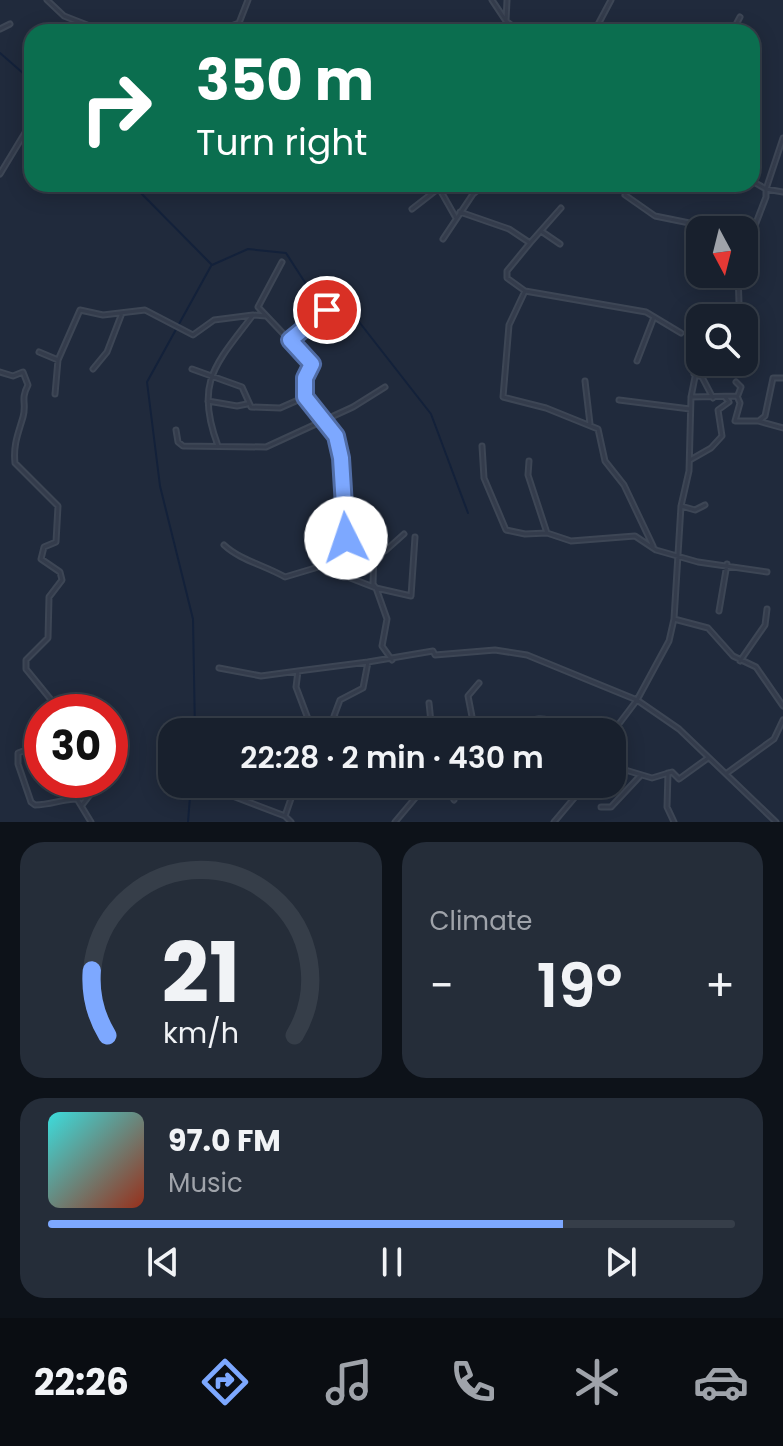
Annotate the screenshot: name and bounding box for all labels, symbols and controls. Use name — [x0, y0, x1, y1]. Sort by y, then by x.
text: 350 m — [196, 41, 374, 120]
icon: right — [64, 56, 168, 160]
text: Turn right — [196, 117, 367, 168]
north arrow — [686, 216, 758, 288]
map controls — [686, 216, 758, 376]
pin — [293, 276, 361, 344]
icon: arrive — [305, 288, 349, 332]
button: search — [686, 304, 758, 376]
position arrow — [304, 496, 388, 580]
speed limit sign: 30 — [24, 694, 128, 798]
text: 22:28 · 2 min · 430 m — [240, 736, 544, 779]
text: Climate — [430, 903, 532, 939]
text: 21 — [161, 915, 240, 1031]
text: 19° — [536, 944, 622, 1028]
text: − — [430, 955, 454, 1016]
text: + — [705, 955, 735, 1016]
text: km/h — [163, 1013, 239, 1053]
text: 97.0 FM — [168, 1119, 281, 1162]
text: Music — [168, 1165, 243, 1201]
icon: previous — [141, 1240, 185, 1284]
icon: pause — [370, 1240, 414, 1284]
icon: next — [599, 1240, 643, 1284]
icon: directions — [197, 1354, 253, 1410]
icon: music — [321, 1354, 377, 1410]
icon: phone — [445, 1354, 501, 1410]
icon: climate — [569, 1354, 625, 1410]
icon: car — [693, 1354, 749, 1410]
text: 22:26 — [34, 1357, 129, 1408]

